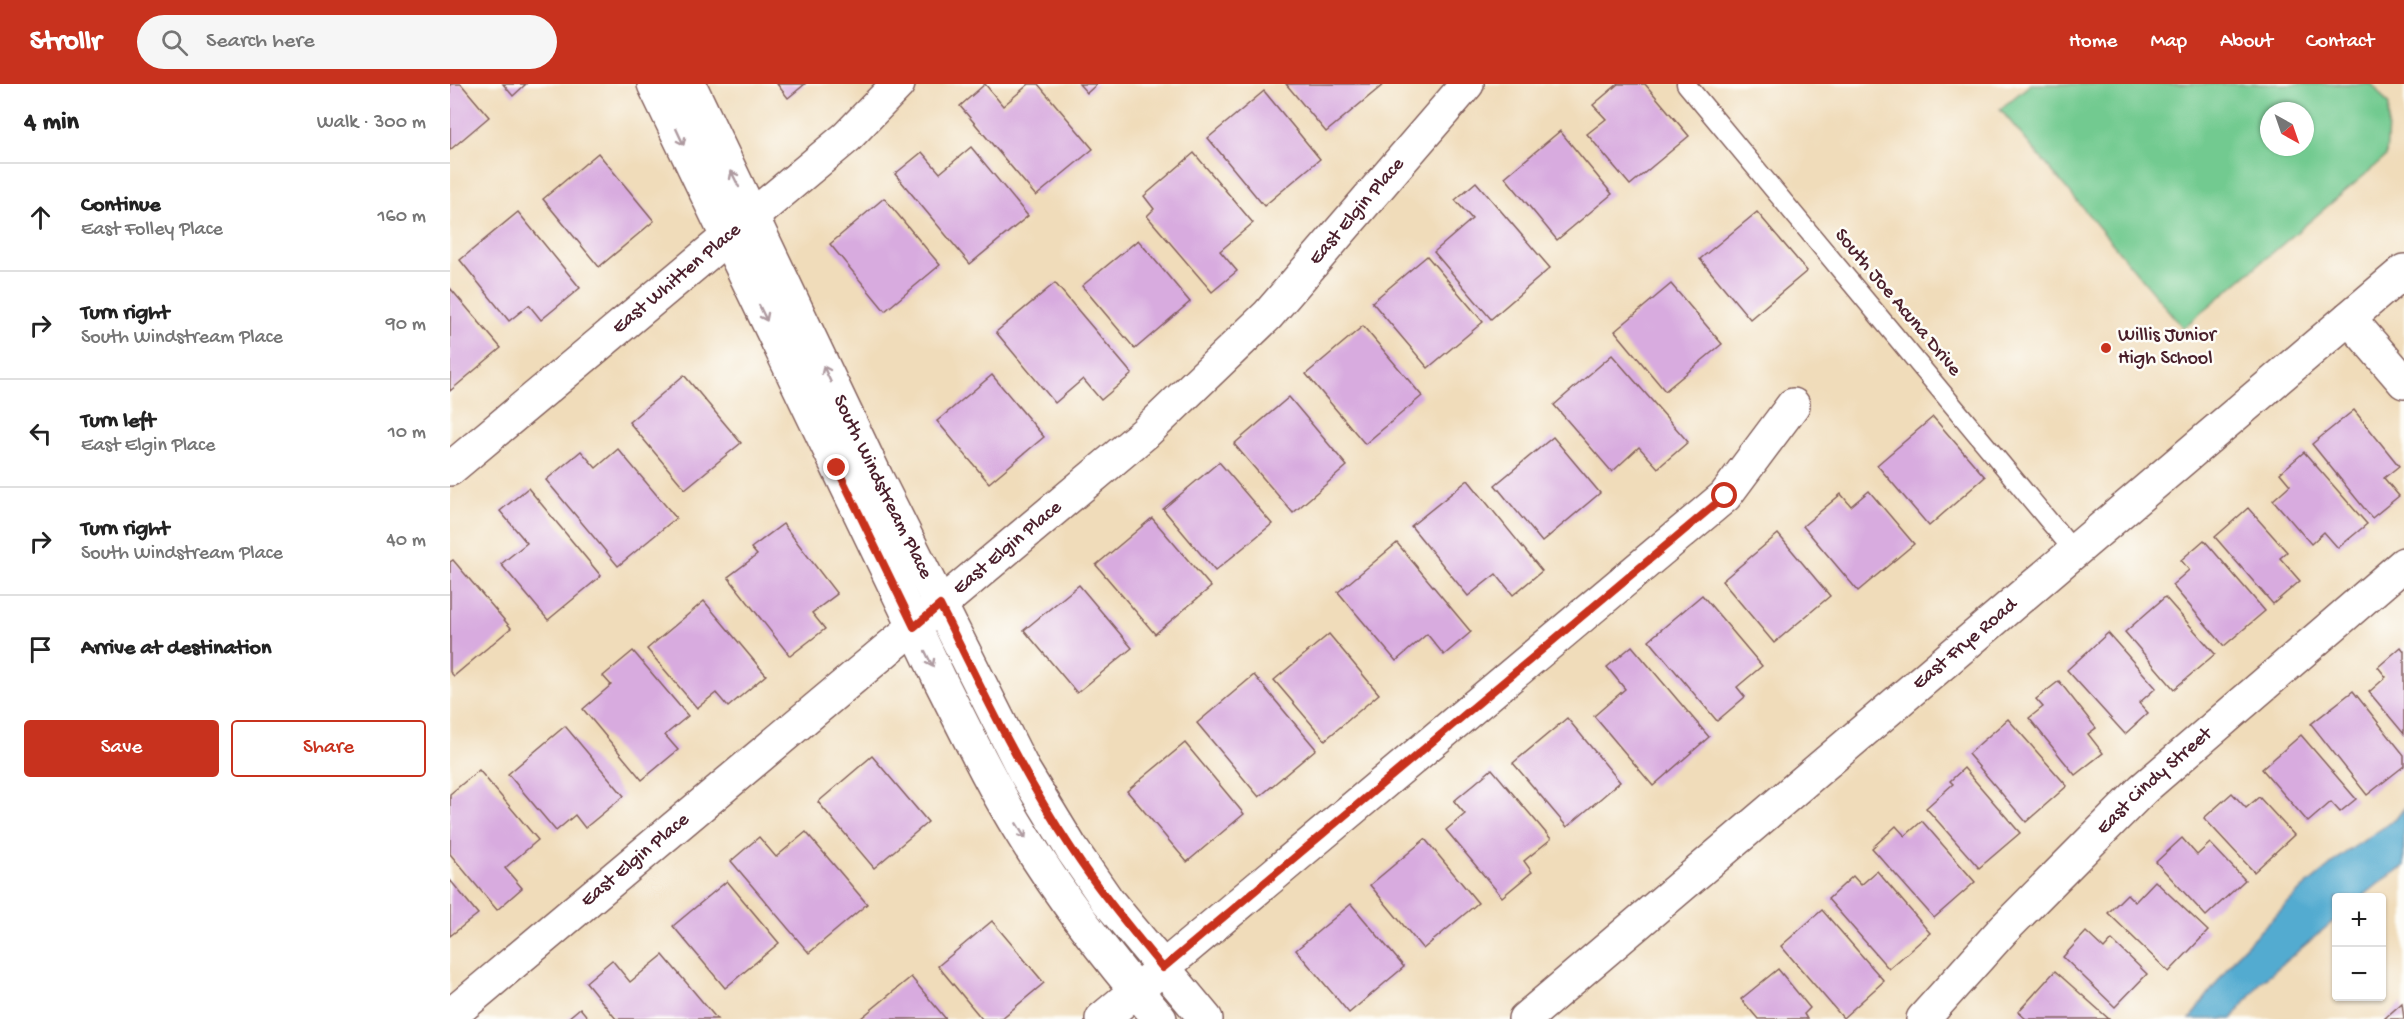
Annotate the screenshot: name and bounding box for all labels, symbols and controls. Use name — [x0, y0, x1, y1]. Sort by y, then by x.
search box — [137, 15, 557, 69]
text: Strollr — [30, 26, 101, 59]
icon: search — [158, 26, 191, 59]
text: Search here — [206, 29, 315, 55]
text: Home — [2069, 30, 2117, 55]
text: Map — [2150, 30, 2187, 55]
text: About — [2220, 30, 2273, 55]
text: Contact — [2306, 30, 2374, 55]
north arrow — [2260, 102, 2314, 156]
text: 4 min — [24, 108, 79, 139]
text: Walk · 300 m — [317, 112, 426, 135]
one-way arrow — [674, 127, 686, 145]
street label: East Elgin Place — [1304, 153, 1410, 270]
one-way arrow — [728, 170, 740, 188]
text: Continue — [81, 193, 161, 219]
icon: ahead — [24, 201, 57, 234]
text: 160 m — [377, 206, 426, 229]
street label: East Whitten Place — [608, 218, 747, 339]
text: East Folley Place — [81, 219, 223, 242]
street label: South Joe Acuna Drive — [1829, 225, 1966, 382]
text: Turn right — [81, 301, 169, 327]
one-way arrow — [757, 304, 769, 322]
icon: right — [24, 309, 57, 342]
text: 90 m — [386, 314, 426, 337]
place label: Willis Junior High School — [2118, 325, 2218, 371]
text: South Windstream Place — [81, 327, 283, 350]
marker: Willis Junior High School — [2099, 341, 2113, 355]
one-way arrow — [821, 365, 833, 383]
street label: South Windstream Place — [827, 391, 937, 584]
text: Turn left — [81, 409, 155, 435]
icon: left — [24, 417, 57, 450]
text: 10 m — [388, 422, 426, 445]
text: East Elgin Place — [81, 435, 215, 458]
route end — [823, 454, 849, 480]
route start — [1711, 482, 1737, 508]
street label: East Elgin Place — [949, 496, 1067, 600]
text: Turn right — [81, 517, 169, 543]
icon: right — [24, 525, 57, 558]
text: 40 m — [386, 530, 426, 553]
text: South Windstream Place — [81, 543, 283, 566]
street label: East Frye Road — [1908, 592, 2024, 695]
icon: arrive — [24, 633, 57, 666]
text: Arrive at destination — [81, 636, 271, 662]
one-way arrow — [924, 650, 936, 668]
button: Save — [24, 720, 219, 777]
button: Share — [231, 720, 426, 777]
street label: East Cindy Street — [2092, 722, 2218, 840]
street label: East Elgin Place — [577, 808, 695, 912]
one-way arrow — [1015, 822, 1027, 839]
map controls — [2332, 893, 2386, 1001]
button: + — [2332, 893, 2386, 947]
button: − — [2332, 947, 2386, 1001]

